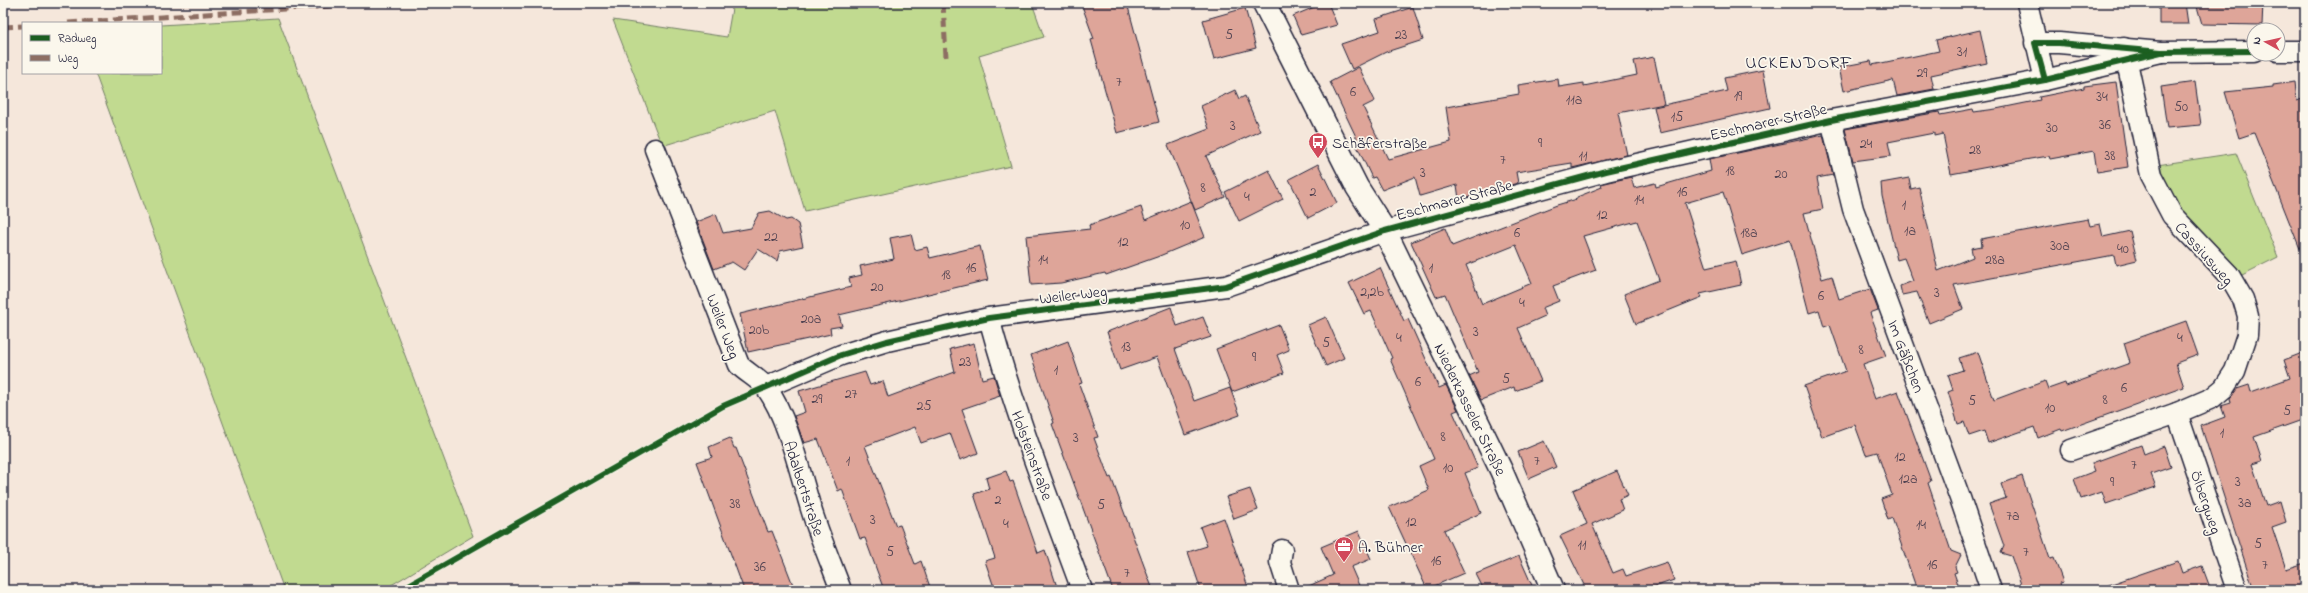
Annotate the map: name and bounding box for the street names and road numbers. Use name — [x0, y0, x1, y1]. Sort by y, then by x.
street label: Eschmarer Straße — [1708, 98, 1830, 148]
street label: Eschmarer Straße — [1394, 174, 1516, 228]
street label: Cassiusweg — [2168, 217, 2239, 292]
street label: Weiler Weg — [1038, 280, 1108, 312]
street label: Weiler Weg — [699, 291, 746, 363]
street label: Im Gäßchen — [1880, 317, 1930, 397]
street label: Niederkasseler Straße — [1427, 340, 1512, 481]
street label: Holsteinstraße — [1004, 407, 1059, 505]
street label: Adalbertstraße — [776, 438, 830, 540]
street label: Ölbergweg — [2183, 468, 2227, 538]

